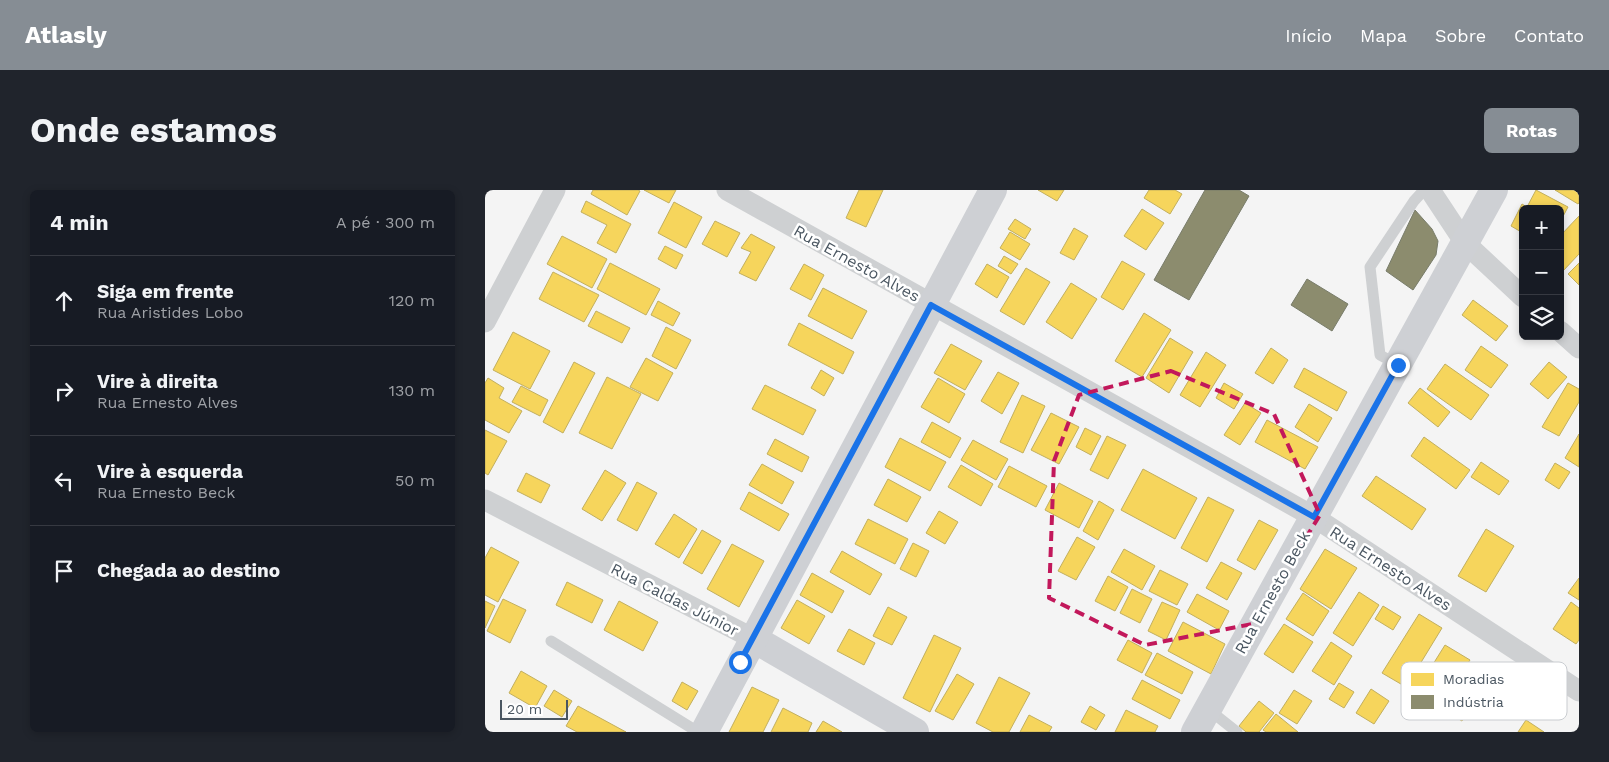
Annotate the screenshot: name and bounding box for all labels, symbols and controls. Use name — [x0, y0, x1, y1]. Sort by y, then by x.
text: Atlasly — [25, 21, 107, 49]
text: Início — [1285, 25, 1332, 46]
text: Mapa — [1360, 25, 1407, 46]
text: Sobre — [1435, 25, 1486, 46]
text: Contato — [1514, 25, 1584, 46]
button: Rotas — [1484, 108, 1579, 153]
text: Onde estamos — [30, 109, 277, 151]
map controls — [1519, 205, 1564, 340]
button: + — [1519, 205, 1564, 250]
text: 4 min — [50, 210, 108, 235]
text: A pé · 300 m — [336, 213, 435, 232]
street label: Rua Ernesto Alves — [790, 221, 923, 306]
button: − — [1519, 250, 1564, 295]
text: Siga em frente — [97, 280, 234, 303]
icon: ahead — [50, 287, 78, 315]
text: 120 m — [389, 291, 435, 310]
button: layers — [1519, 295, 1564, 340]
text: Rua Aristides Lobo — [97, 303, 243, 322]
route end — [1387, 354, 1410, 377]
text: Vire à direita — [97, 370, 218, 393]
icon: right — [50, 377, 78, 405]
text: 130 m — [389, 381, 435, 400]
text: Rua Ernesto Alves — [97, 393, 238, 412]
text: Vire à esquerda — [97, 460, 243, 483]
icon: left — [50, 467, 78, 495]
text: 50 m — [395, 471, 435, 490]
text: Rua Ernesto Beck — [97, 483, 235, 502]
street label: Rua Ernesto Alves — [1326, 522, 1455, 615]
street label: Rua Ernesto Beck — [1231, 527, 1314, 657]
icon: arrive — [50, 557, 78, 585]
text: Chegada ao destino — [97, 559, 280, 582]
street label: Rua Caldas Júnior — [608, 559, 742, 640]
route start — [729, 651, 752, 674]
legend — [1401, 662, 1567, 720]
text: Moradias — [1443, 671, 1505, 687]
text: Indústria — [1443, 694, 1504, 710]
scale bar — [500, 697, 567, 720]
text: 20 m — [507, 701, 542, 717]

